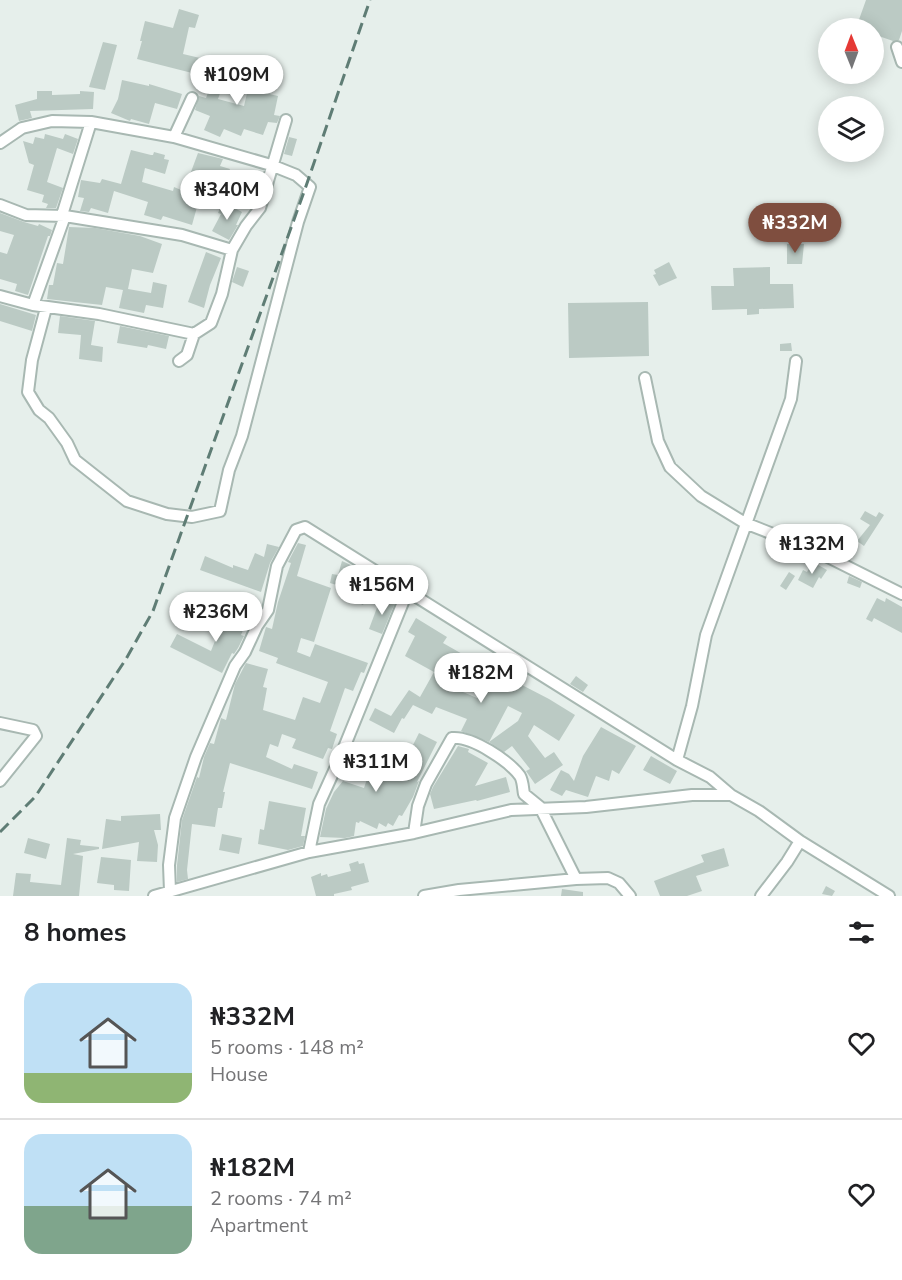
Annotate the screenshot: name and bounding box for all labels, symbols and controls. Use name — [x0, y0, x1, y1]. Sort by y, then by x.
north arrow — [818, 18, 884, 84]
map controls — [818, 18, 884, 162]
pin: ₦109M — [195, 55, 279, 106]
text: ₦109M — [204, 61, 270, 88]
button: layers — [818, 96, 884, 162]
pin: ₦340M — [185, 170, 269, 221]
text: ₦340M — [194, 176, 260, 203]
pin: ₦332M — [753, 203, 837, 254]
text: ₦332M — [762, 209, 828, 236]
pin: ₦132M — [770, 524, 854, 575]
text: ₦132M — [779, 530, 845, 557]
pin: ₦156M — [340, 565, 424, 616]
text: ₦156M — [349, 571, 415, 598]
pin: ₦236M — [174, 592, 258, 643]
text: ₦236M — [183, 598, 249, 625]
pin: ₦182M — [439, 653, 523, 704]
text: ₦182M — [448, 659, 514, 686]
pin: ₦311M — [334, 742, 418, 793]
text: ₦311M — [343, 748, 409, 775]
text: 8 homes — [24, 915, 126, 950]
icon: filters — [845, 916, 878, 949]
text: ₦332M — [210, 999, 295, 1034]
icon: home — [72, 1007, 144, 1079]
icon: heart — [845, 1027, 878, 1060]
text: 5 rooms · 148 m² — [210, 1034, 364, 1061]
text: House — [210, 1061, 268, 1088]
text: ₦182M — [210, 1150, 295, 1185]
icon: home — [72, 1158, 144, 1230]
icon: heart — [845, 1178, 878, 1211]
text: 2 rooms · 74 m² — [210, 1185, 352, 1212]
text: Apartment — [210, 1212, 308, 1239]

